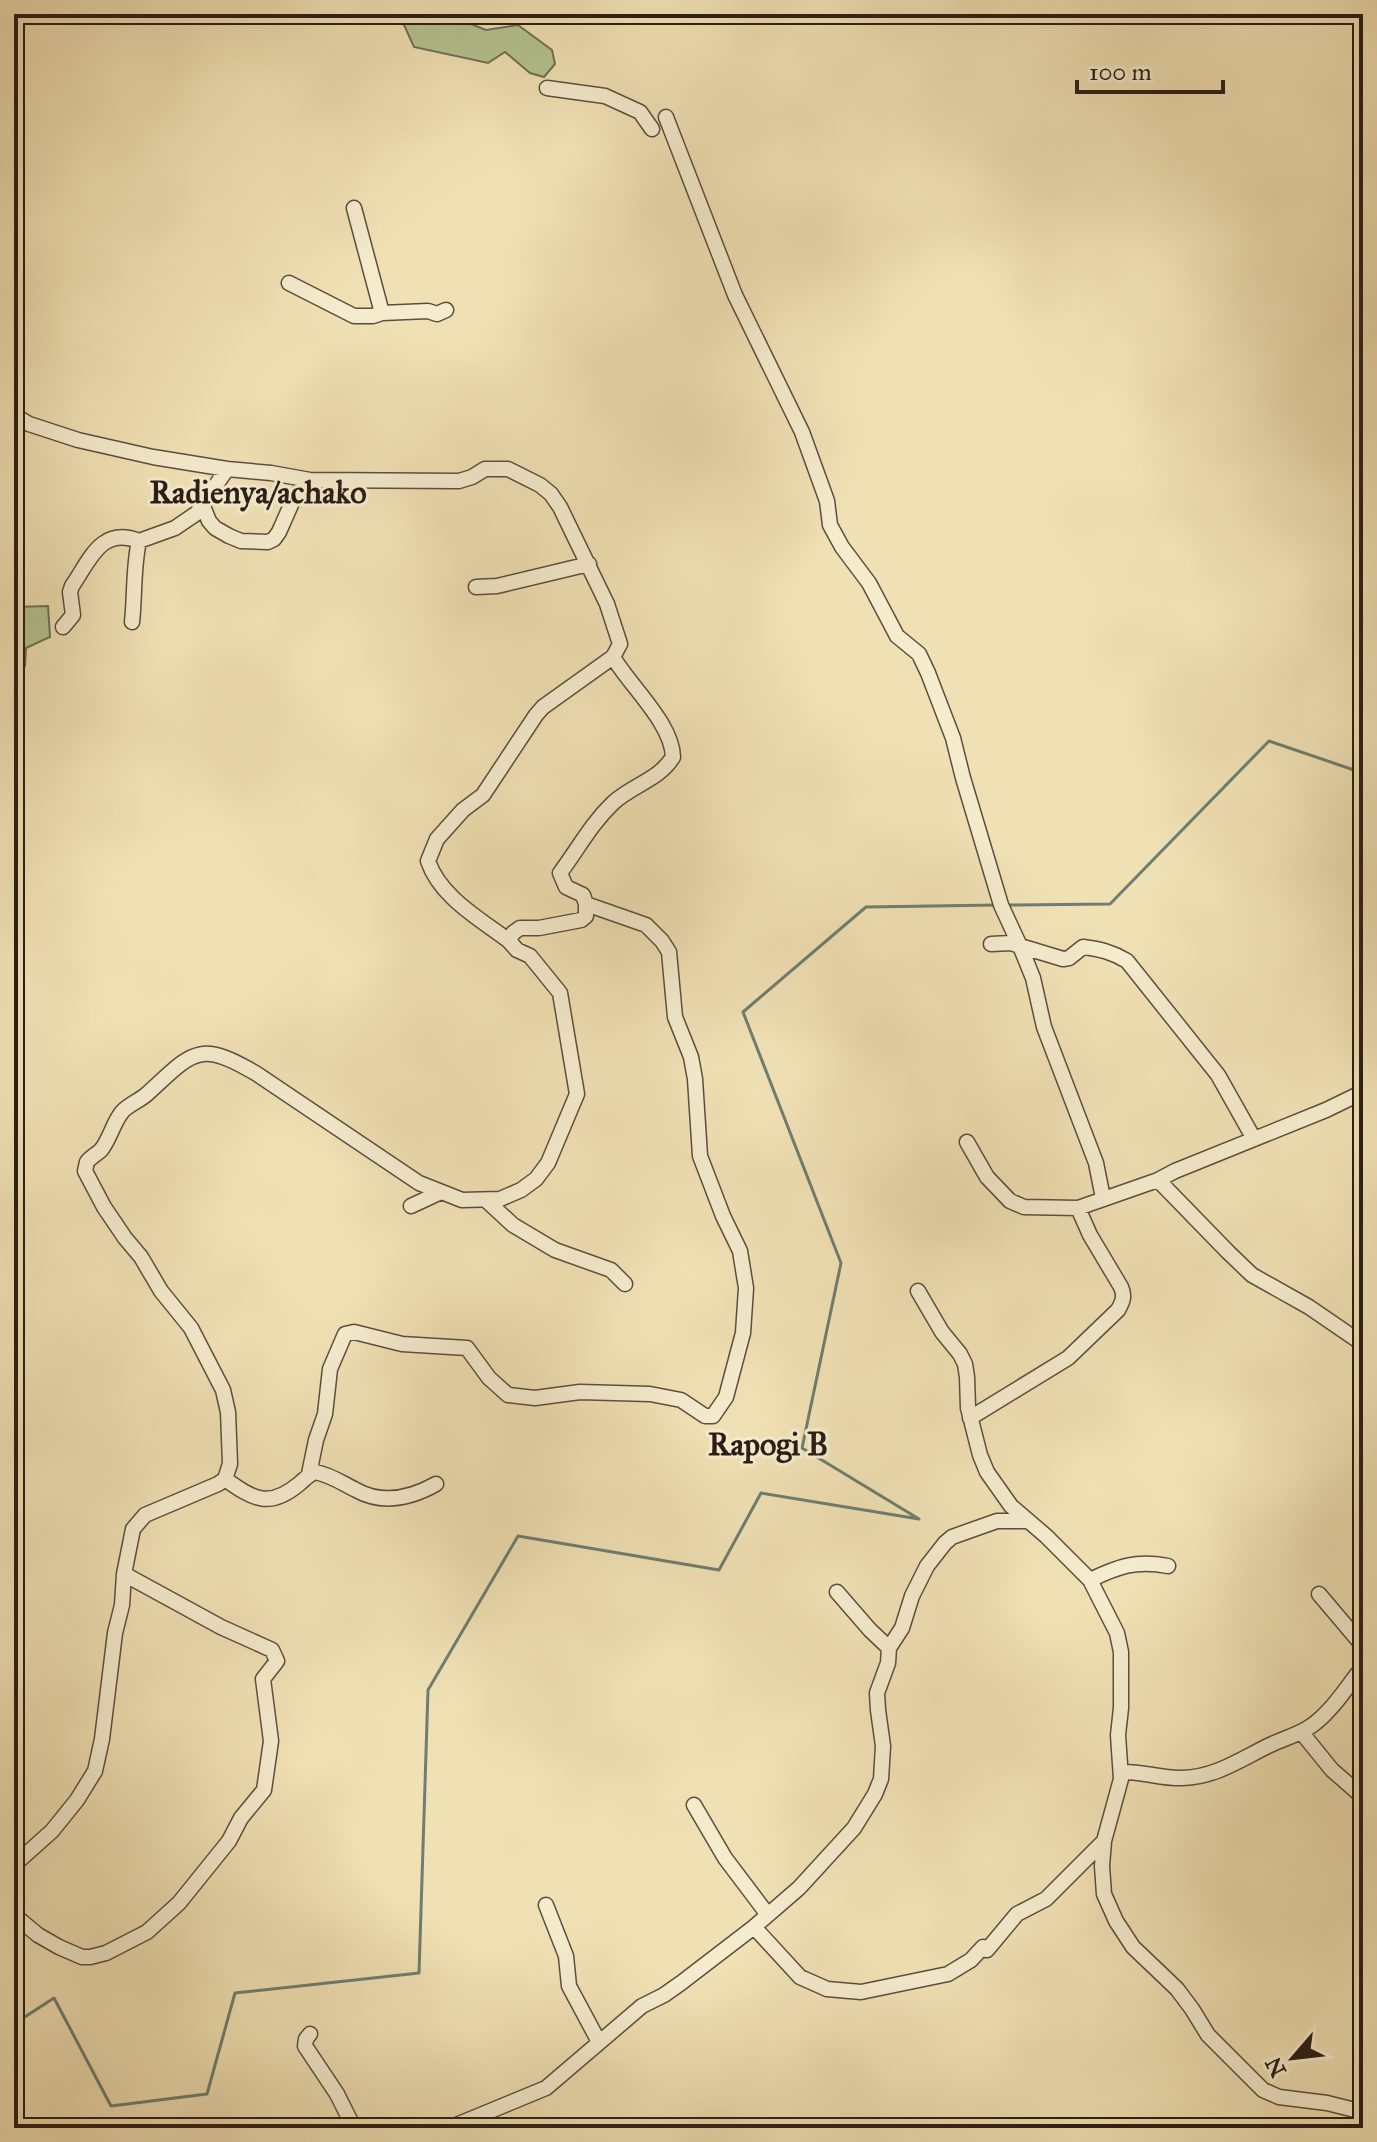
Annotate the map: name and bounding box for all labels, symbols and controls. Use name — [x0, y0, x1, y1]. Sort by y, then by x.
scale bar — [1077, 44, 1223, 94]
text: 100 m — [1089, 57, 1152, 87]
district label: Radienya/achako — [149, 473, 367, 512]
district label: Rapogi B — [708, 1425, 828, 1464]
north arrow — [1253, 2018, 1333, 2098]
text: N — [1259, 2052, 1292, 2082]

